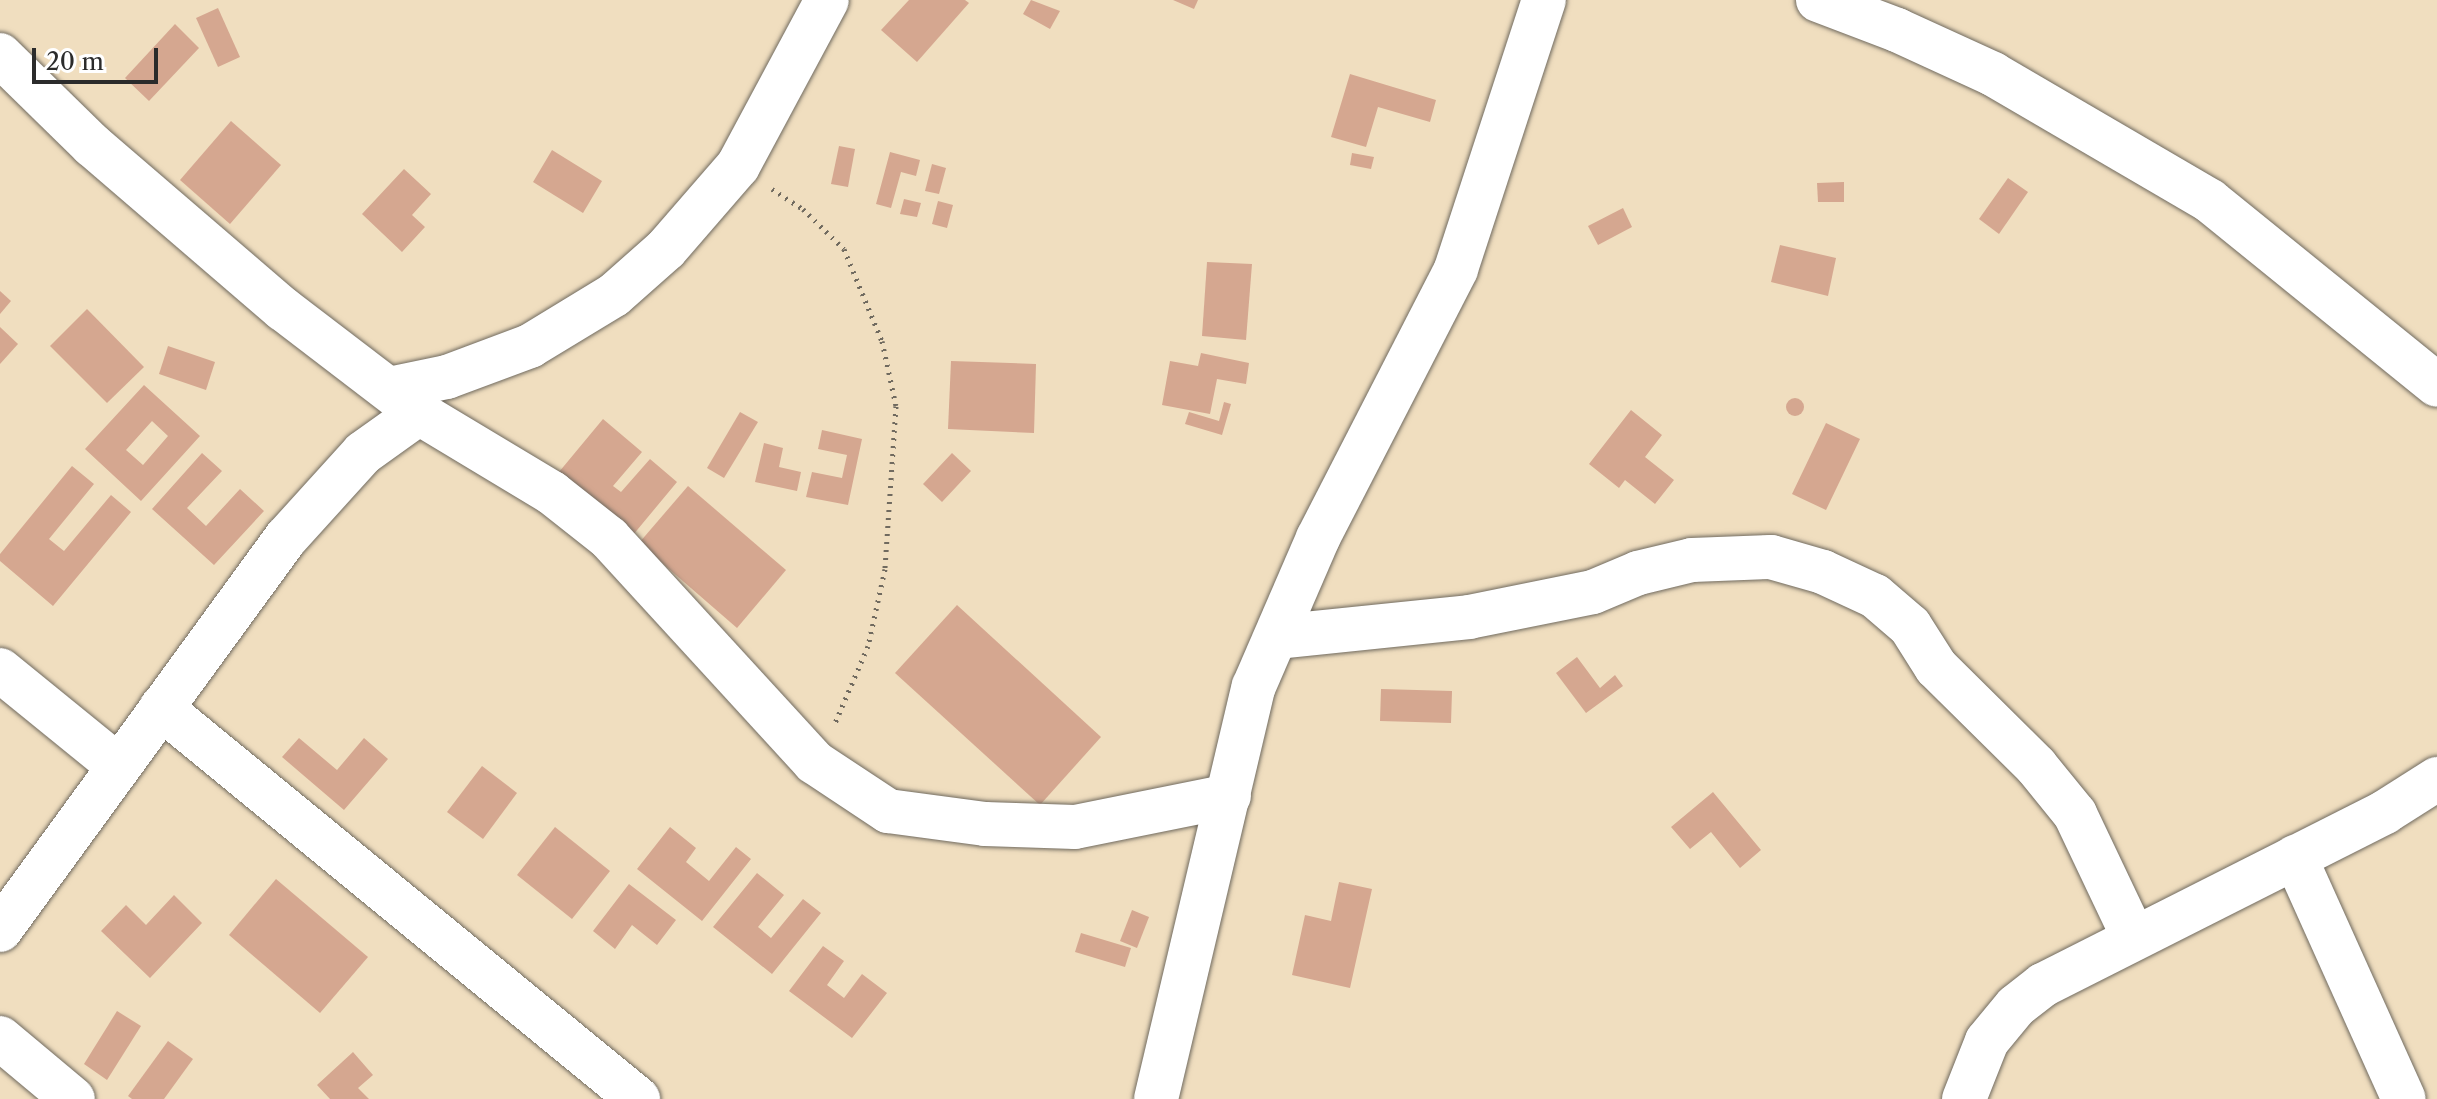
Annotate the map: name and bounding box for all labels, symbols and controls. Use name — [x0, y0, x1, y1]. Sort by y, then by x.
scale bar — [36, 32, 162, 82]
text: 20 m — [46, 47, 104, 76]

